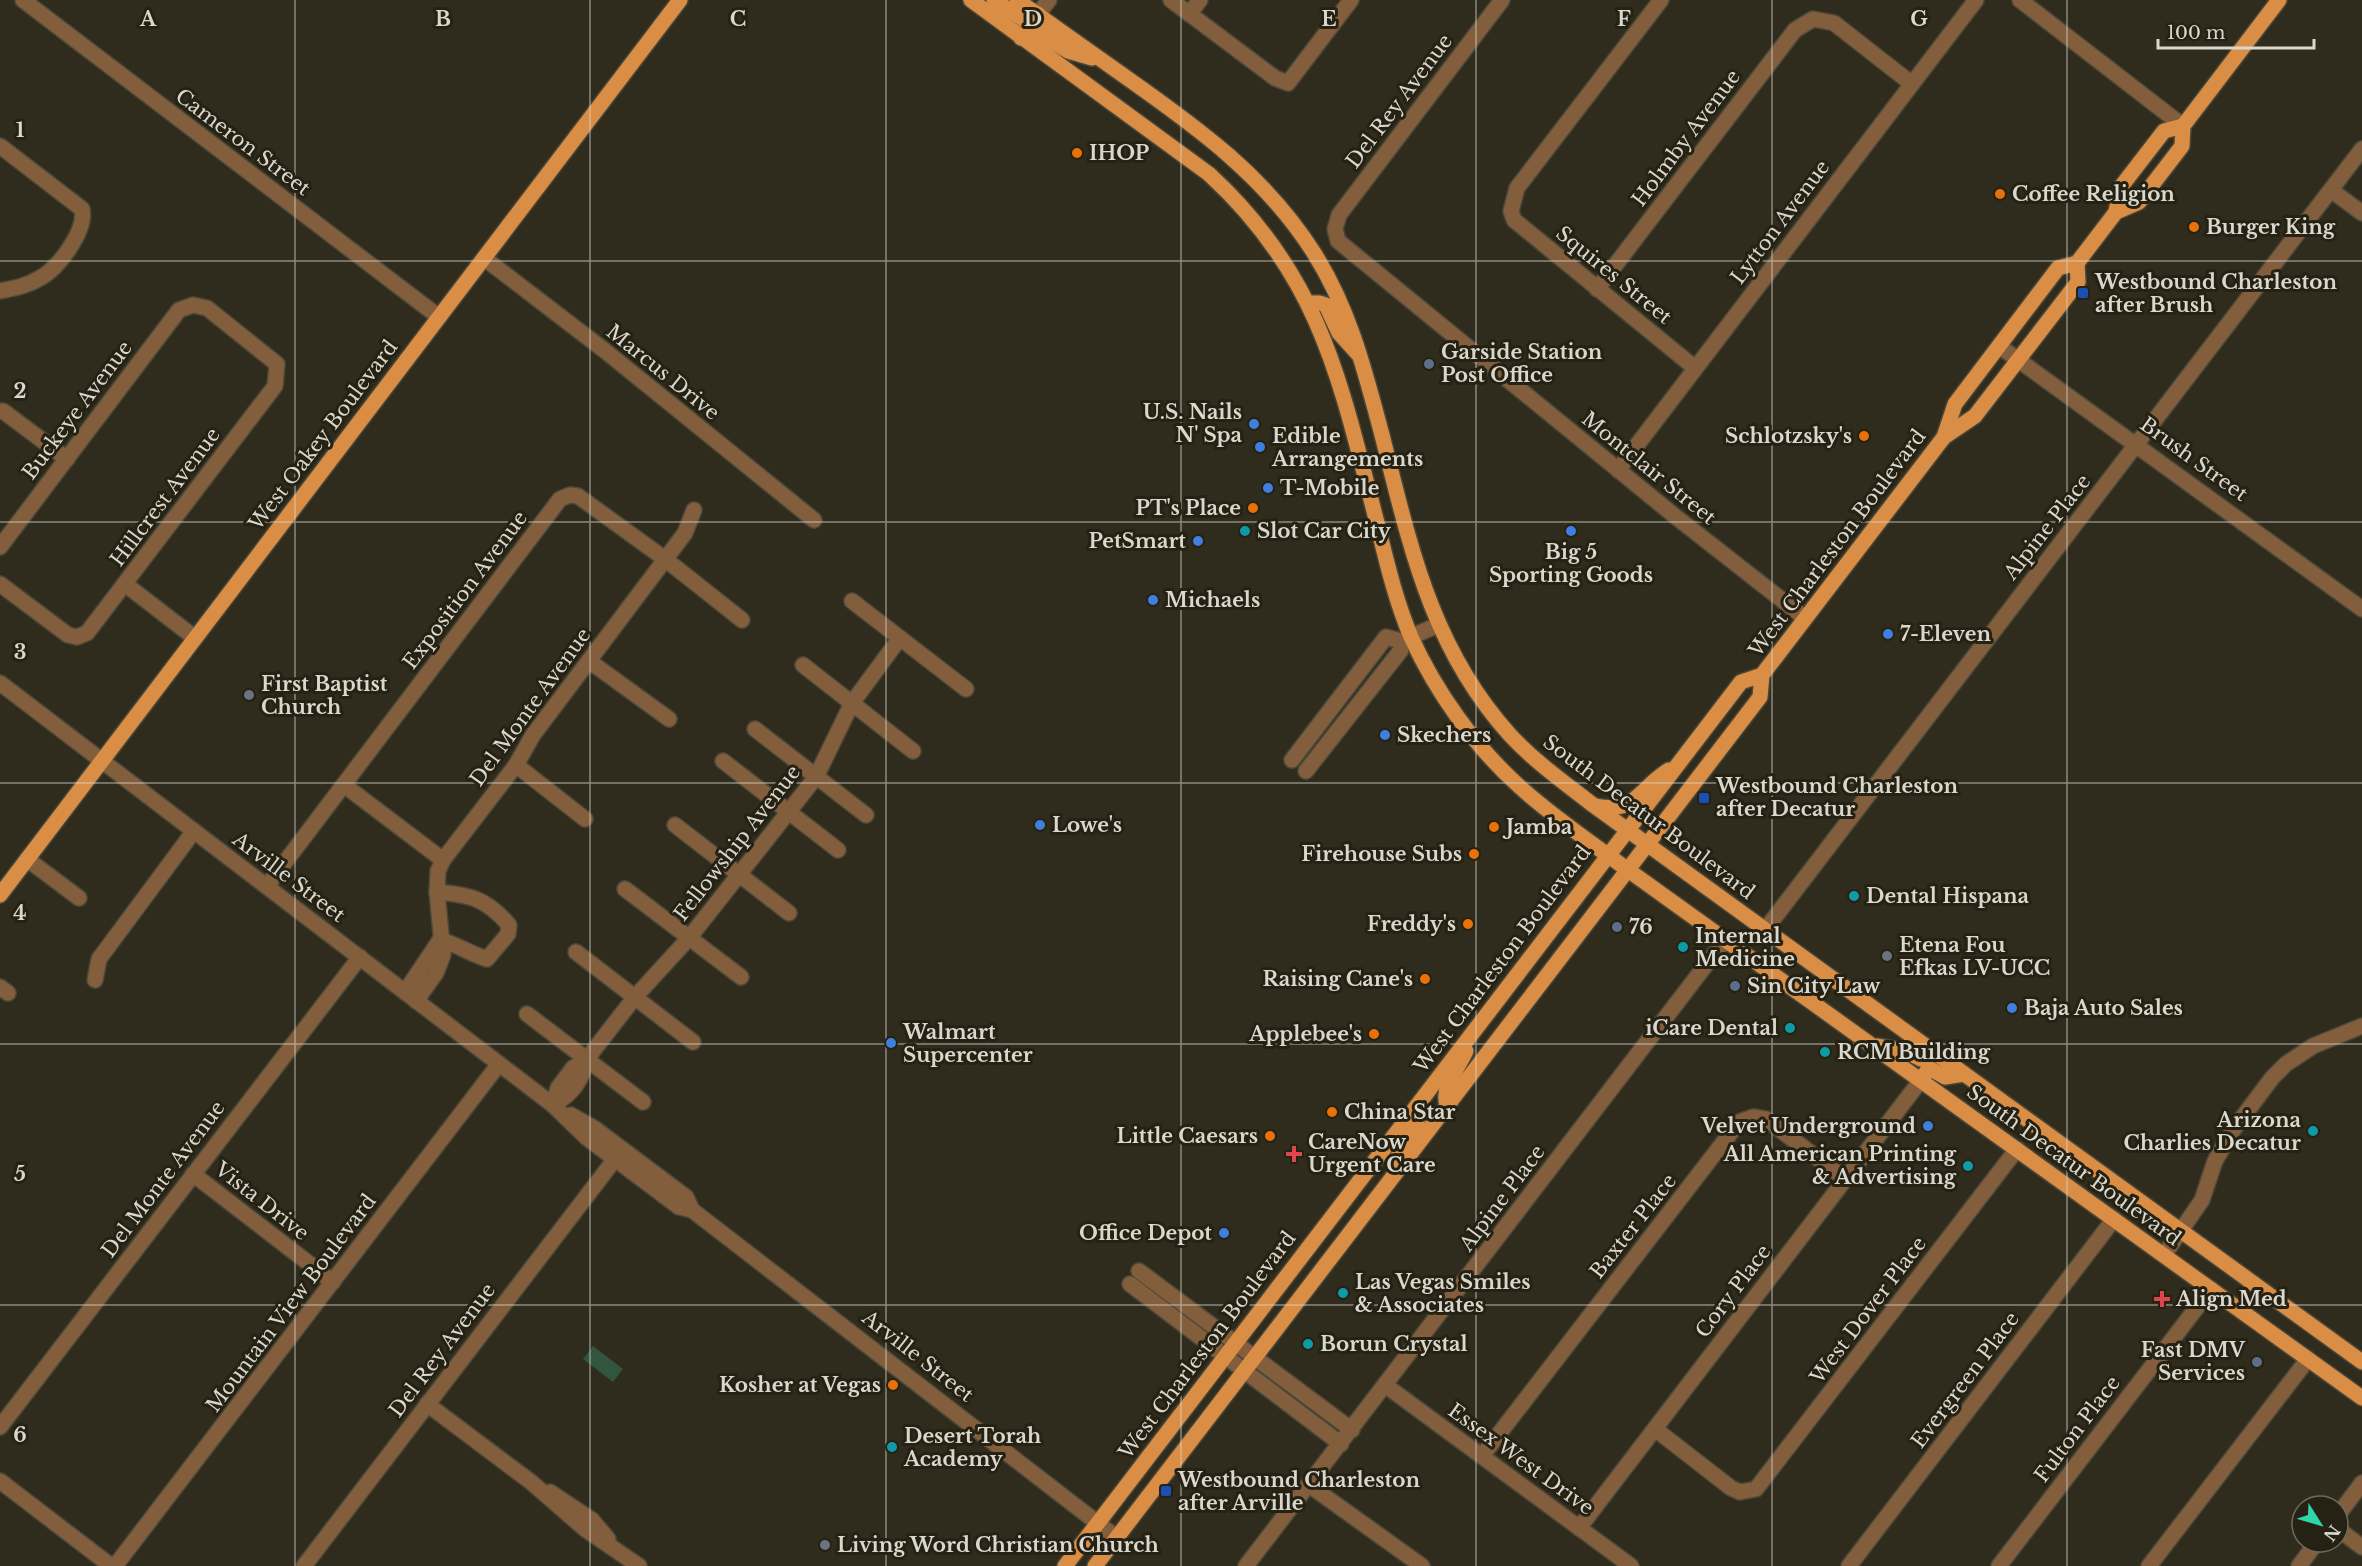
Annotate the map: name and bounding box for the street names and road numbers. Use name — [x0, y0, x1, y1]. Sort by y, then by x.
street label: Del Rey Avenue — [1341, 29, 1457, 173]
street label: Holmby Avenue — [1627, 65, 1745, 211]
street label: Cameron Street — [171, 84, 315, 201]
street label: Lytton Avenue — [1726, 155, 1834, 289]
street label: Squires Street — [1551, 221, 1677, 329]
street label: Marcus Drive — [602, 319, 724, 425]
street label: West Oakey Boulevard — [243, 335, 402, 536]
street label: Buckeye Avenue — [17, 336, 137, 484]
street label: Montclair Street — [1577, 407, 1721, 530]
street label: Brush Street — [2136, 412, 2253, 506]
street label: Hillcrest Avenue — [105, 423, 225, 571]
street label: West Charleston Boulevard — [1743, 424, 1931, 662]
street label: Alpine Place — [1998, 470, 2095, 585]
street label: Exposition Avenue — [398, 506, 532, 674]
street label: Del Monte Avenue — [465, 623, 595, 791]
street label: South Decatur Boulevard — [1539, 730, 1759, 904]
street label: Fellowship Avenue — [669, 760, 805, 926]
street label: Arville Street — [227, 826, 350, 927]
street label: West Charleston Boulevard — [1408, 840, 1596, 1078]
street label: South Decatur Boulevard — [1962, 1079, 2186, 1251]
street label: Del Monte Avenue — [96, 1096, 230, 1262]
street label: Alpine Place — [1454, 1140, 1550, 1257]
street label: Vista Drive — [209, 1156, 314, 1245]
street label: Baxter Place — [1585, 1169, 1681, 1283]
street label: Mountain View Boulevard — [201, 1189, 381, 1417]
street label: West Charleston Boulevard — [1113, 1226, 1301, 1464]
street label: West Dover Place — [1804, 1232, 1931, 1389]
street label: Cory Place — [1690, 1240, 1776, 1342]
street label: Del Rey Avenue — [384, 1278, 500, 1422]
street label: Arville Street — [857, 1305, 979, 1407]
street label: Evergreen Place — [1906, 1307, 2024, 1453]
street label: Fulton Place — [2029, 1371, 2125, 1487]
street label: Essex West Drive — [1444, 1398, 1598, 1520]

